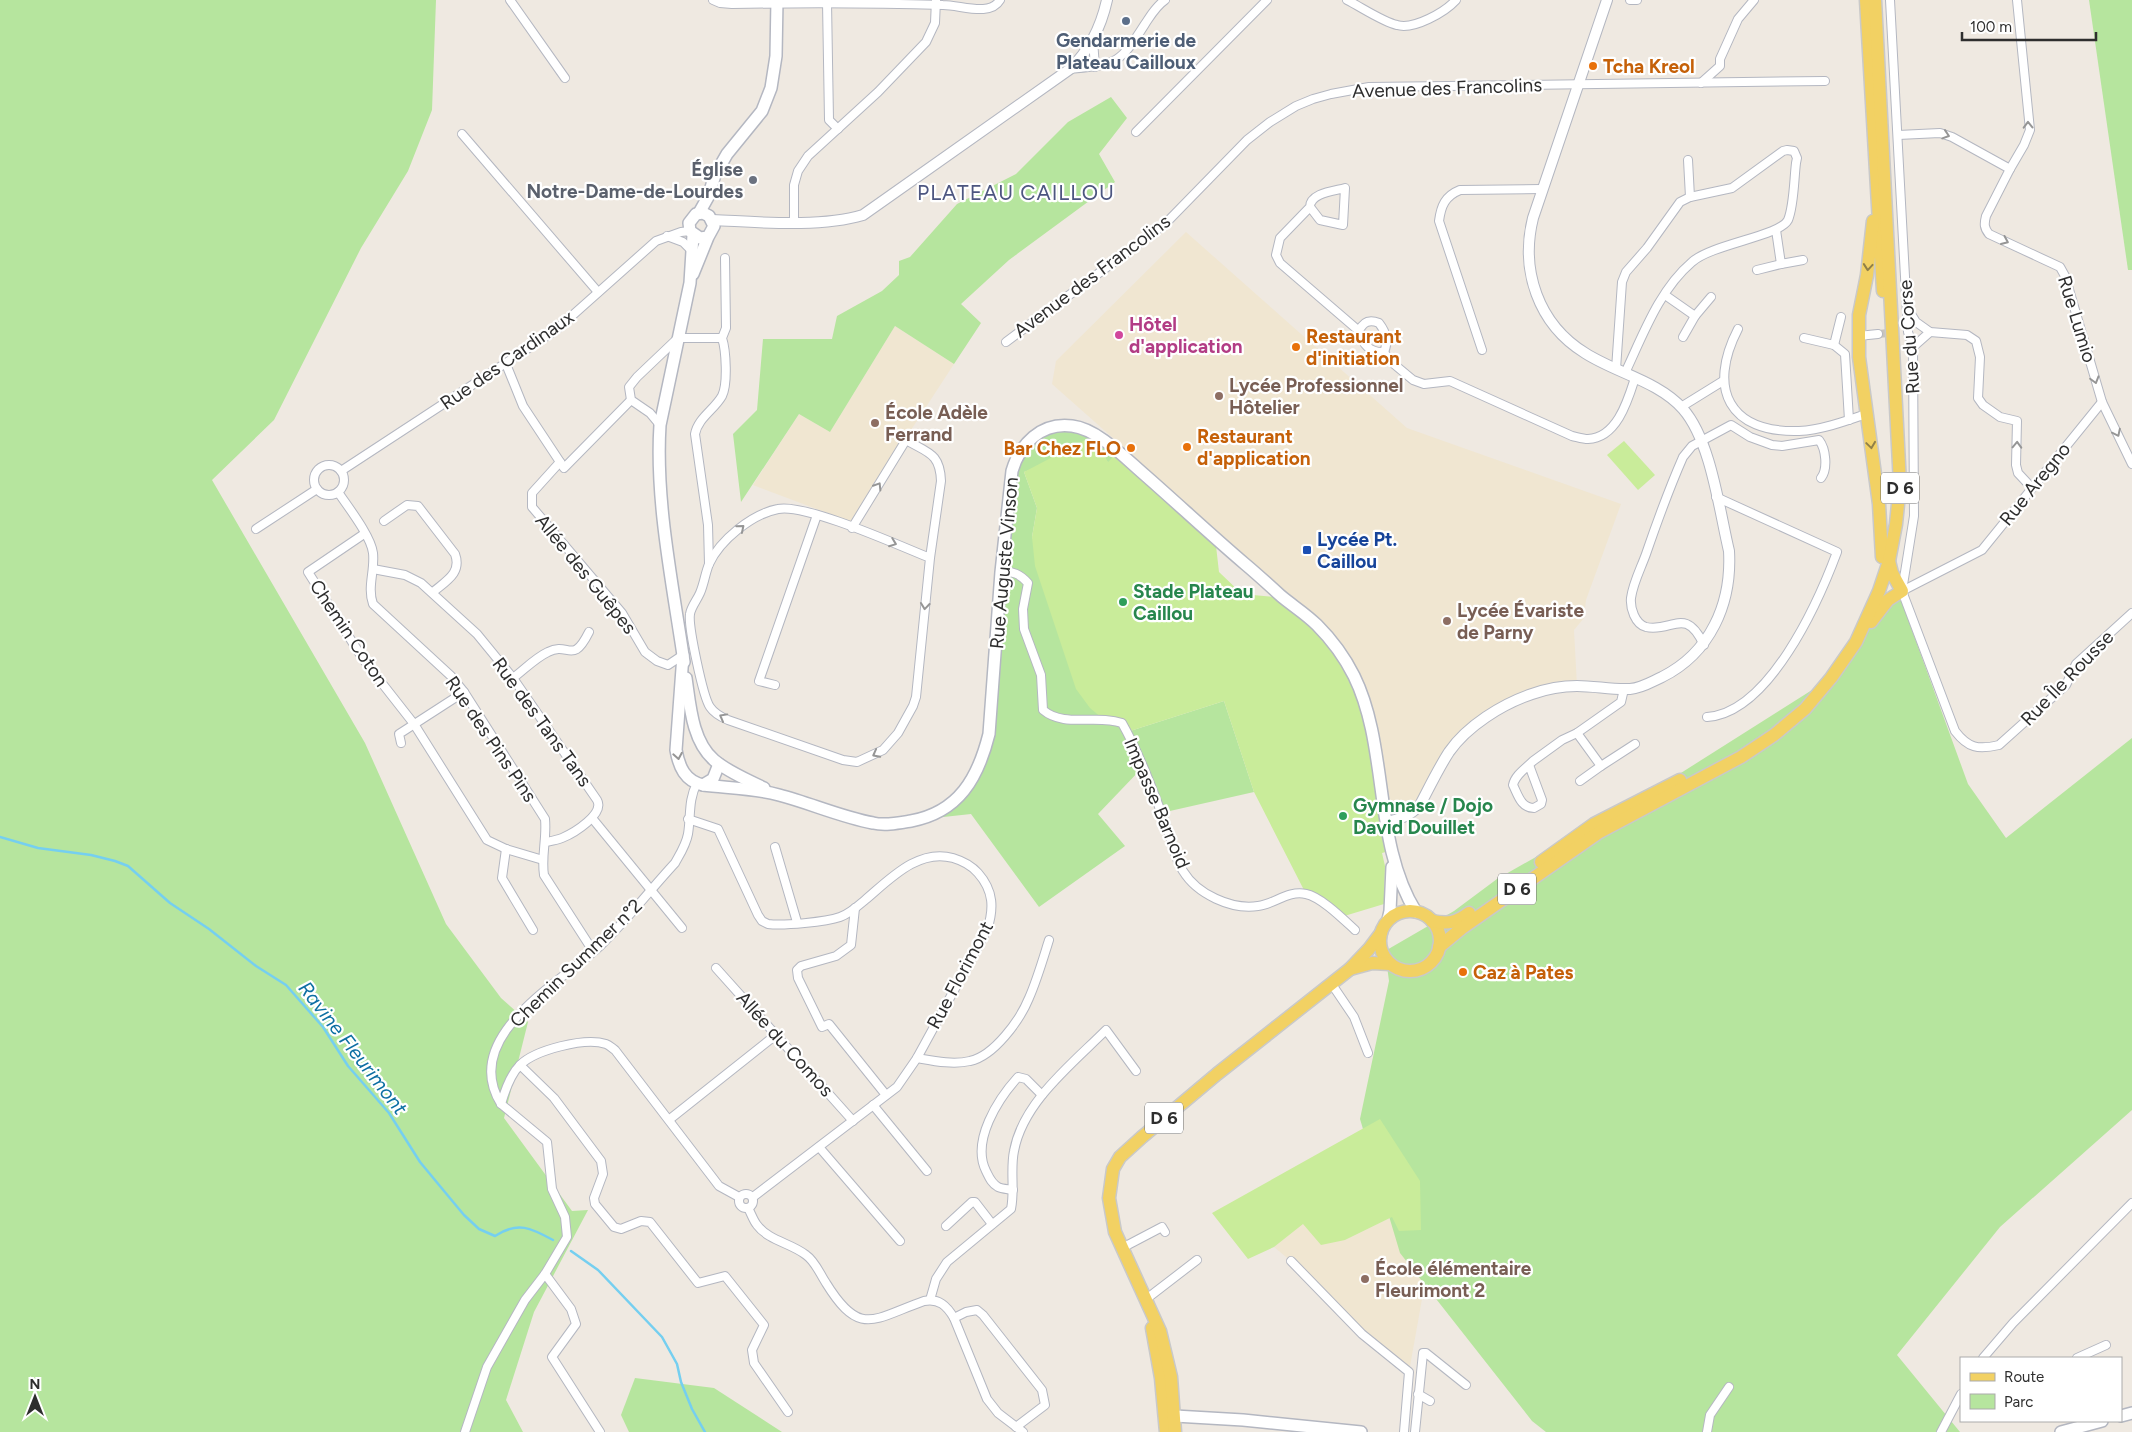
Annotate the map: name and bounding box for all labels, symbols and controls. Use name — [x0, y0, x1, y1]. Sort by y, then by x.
scale bar — [1962, 10, 2096, 42]
marker: Gendarmerie de Plateau Cailloux — [1120, 15, 1132, 27]
text: 100 m — [1970, 18, 2012, 36]
place label: Gendarmerie de Plateau Cailloux — [1056, 29, 1197, 74]
place label: Tcha Kreol — [1603, 55, 1695, 78]
marker: Tcha Kreol — [1587, 60, 1599, 72]
street label: Avenue des Francolins — [1352, 73, 1543, 103]
one-way arrow — [2023, 121, 2033, 128]
one-way arrow — [1941, 130, 1950, 140]
place label: Église Notre-Dame-de-Lourdes — [526, 158, 743, 203]
marker: Église Notre-Dame-de-Lourdes — [747, 174, 759, 186]
district label: PLATEAU CAILLOU — [917, 180, 1115, 205]
street label: Avenue des Francolins — [1009, 210, 1175, 342]
one-way arrow — [2000, 235, 2009, 246]
one-way arrow — [1863, 263, 1874, 271]
street label: Rue Lumio — [2053, 273, 2101, 365]
street label: Rue du Corse — [1894, 279, 1924, 395]
street label: Rue des Cardinaux — [436, 305, 578, 415]
place label: Hôtel d'application — [1129, 313, 1243, 358]
place label: Restaurant d'initiation — [1306, 325, 1402, 370]
marker: Hôtel d'application — [1113, 329, 1125, 341]
marker: Restaurant d'initiation — [1290, 341, 1302, 353]
place label: Lycée Professionnel Hôtelier — [1229, 374, 1403, 419]
one-way arrow — [2090, 376, 2100, 384]
marker: Lycée Professionnel Hôtelier — [1213, 390, 1225, 402]
place label: École Adèle Ferrand — [885, 401, 988, 446]
marker: École Adèle Ferrand — [869, 417, 881, 429]
place label: Restaurant d'application — [1197, 425, 1311, 470]
one-way arrow — [2111, 428, 2121, 437]
place label: Bar Chez FLO — [1003, 437, 1121, 460]
street label: Rue Aregno — [1995, 438, 2075, 530]
marker: Restaurant d'application — [1181, 441, 1193, 453]
one-way arrow — [1865, 441, 1875, 450]
one-way arrow — [2011, 441, 2022, 449]
marker: Bar Chez FLO — [1125, 442, 1137, 454]
road number: D 6 — [1881, 472, 1919, 503]
street label: Rue Auguste Vinson — [985, 476, 1023, 650]
one-way arrow — [871, 482, 881, 491]
street label: Allée des Guêpes — [531, 509, 641, 639]
one-way arrow — [736, 524, 745, 533]
place label: Lycée Pt. Caillou — [1317, 528, 1397, 573]
one-way arrow — [888, 537, 896, 547]
marker: Lycée Pt. Caillou — [1301, 544, 1313, 556]
street label: Chemin Coton — [305, 575, 393, 691]
place label: Stade Plateau Caillou — [1133, 580, 1254, 625]
marker: Stade Plateau Caillou — [1117, 596, 1129, 608]
place label: Lycée Évariste de Parny — [1457, 599, 1585, 644]
one-way arrow — [920, 602, 931, 610]
marker: Lycée Évariste de Parny — [1441, 615, 1453, 627]
street label: Rue Île Rousse — [2016, 626, 2118, 730]
street label: Rue des Tans Tans — [487, 653, 597, 791]
street label: Rue des Pins Pins — [440, 672, 542, 807]
one-way arrow — [719, 713, 728, 723]
street label: Impasse Barnoid — [1119, 734, 1195, 872]
one-way arrow — [872, 748, 881, 758]
one-way arrow — [672, 751, 682, 760]
place label: Gymnase / Dojo David Douillet — [1353, 794, 1493, 839]
marker: Gymnase / Dojo David Douillet — [1337, 810, 1349, 822]
road number: D 6 — [1498, 874, 1536, 904]
street label: Chemin Summer n°2 — [505, 894, 647, 1032]
street label: Rue Florimont — [922, 917, 998, 1033]
place label: Caz à Pates — [1473, 961, 1573, 984]
marker: Caz à Pates — [1457, 966, 1469, 978]
water label: Ravine Fleurimont — [293, 976, 413, 1120]
street label: Allée du Comos — [732, 987, 838, 1102]
road number: D 6 — [1145, 1102, 1183, 1134]
place label: École élémentaire Fleurimont 2 — [1375, 1257, 1532, 1302]
marker: École élémentaire Fleurimont 2 — [1359, 1273, 1371, 1285]
legend — [1960, 1357, 2122, 1422]
text: Route — [2004, 1368, 2044, 1386]
north arrow — [10, 1372, 60, 1422]
text: N — [30, 1376, 40, 1393]
text: Parc — [2004, 1393, 2033, 1411]

